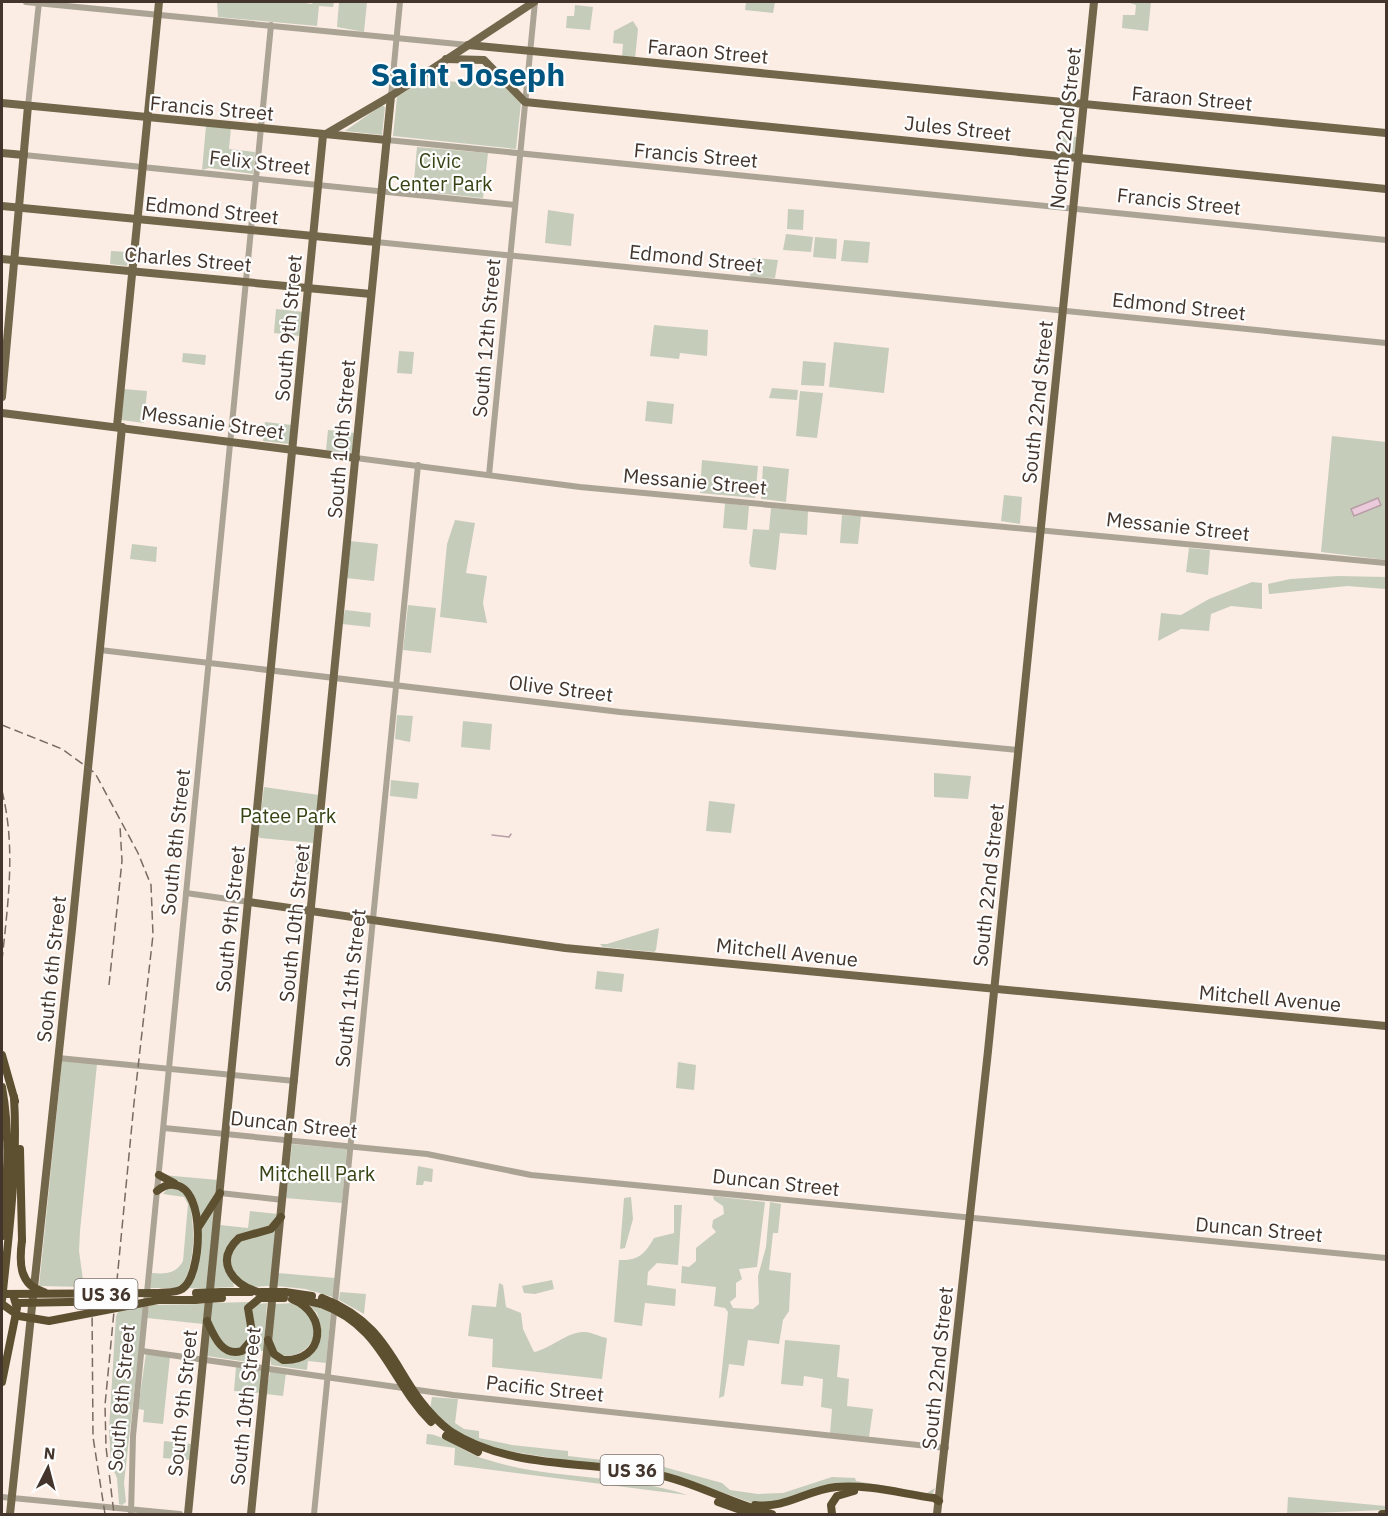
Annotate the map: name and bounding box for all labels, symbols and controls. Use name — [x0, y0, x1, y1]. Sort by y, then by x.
street label: Faraon Street — [646, 32, 770, 70]
street label: North 22nd Street — [1043, 46, 1087, 210]
district label: Saint Joseph — [371, 53, 565, 95]
street label: Faraon Street — [1130, 79, 1254, 117]
street label: Francis Street — [149, 89, 275, 127]
street label: Jules Street — [903, 109, 1013, 147]
street label: Francis Street — [633, 136, 759, 174]
street label: Felix Street — [208, 143, 312, 181]
park label: Civic Center Park — [387, 147, 493, 197]
street label: Francis Street — [1116, 181, 1242, 221]
street label: Edmond Street — [144, 190, 280, 230]
street label: Edmond Street — [628, 238, 764, 278]
street label: Charles Street — [123, 240, 253, 278]
street label: South 9th Street — [268, 253, 308, 403]
street label: South 12th Street — [466, 258, 506, 418]
street label: Edmond Street — [1111, 286, 1247, 326]
street label: South 22nd Street — [1015, 319, 1059, 485]
street label: South 10th Street — [321, 359, 361, 519]
street label: Messanie Street — [140, 399, 286, 445]
street label: Messanie Street — [622, 461, 768, 501]
street label: Messanie Street — [1105, 505, 1251, 547]
street label: Olive Street — [507, 668, 615, 708]
street label: South 8th Street — [154, 767, 196, 917]
park label: Patee Park — [240, 802, 337, 829]
street label: South 22nd Street — [966, 802, 1010, 968]
street label: South 10th Street — [272, 842, 316, 1004]
street label: South 9th Street — [209, 844, 251, 994]
street label: South 6th Street — [30, 894, 72, 1044]
street label: South 11th Street — [328, 907, 372, 1069]
street label: Mitchell Avenue — [715, 931, 859, 973]
street label: Mitchell Avenue — [1198, 978, 1342, 1018]
street label: Duncan Street — [229, 1104, 359, 1144]
park label: Mitchell Park — [259, 1160, 376, 1187]
street label: Duncan Street — [711, 1162, 841, 1202]
street label: Duncan Street — [1194, 1210, 1324, 1248]
road number: US 36 — [74, 1279, 138, 1309]
street label: South 22nd Street — [915, 1285, 959, 1451]
street label: South 8th Street — [101, 1323, 141, 1473]
street label: South 10th Street — [223, 1325, 267, 1487]
street label: South 9th Street — [161, 1328, 203, 1478]
street label: Pacific Street — [485, 1368, 605, 1408]
north arrow — [18, 1438, 78, 1498]
text: N — [43, 1443, 56, 1464]
road number: US 36 — [600, 1455, 664, 1485]

